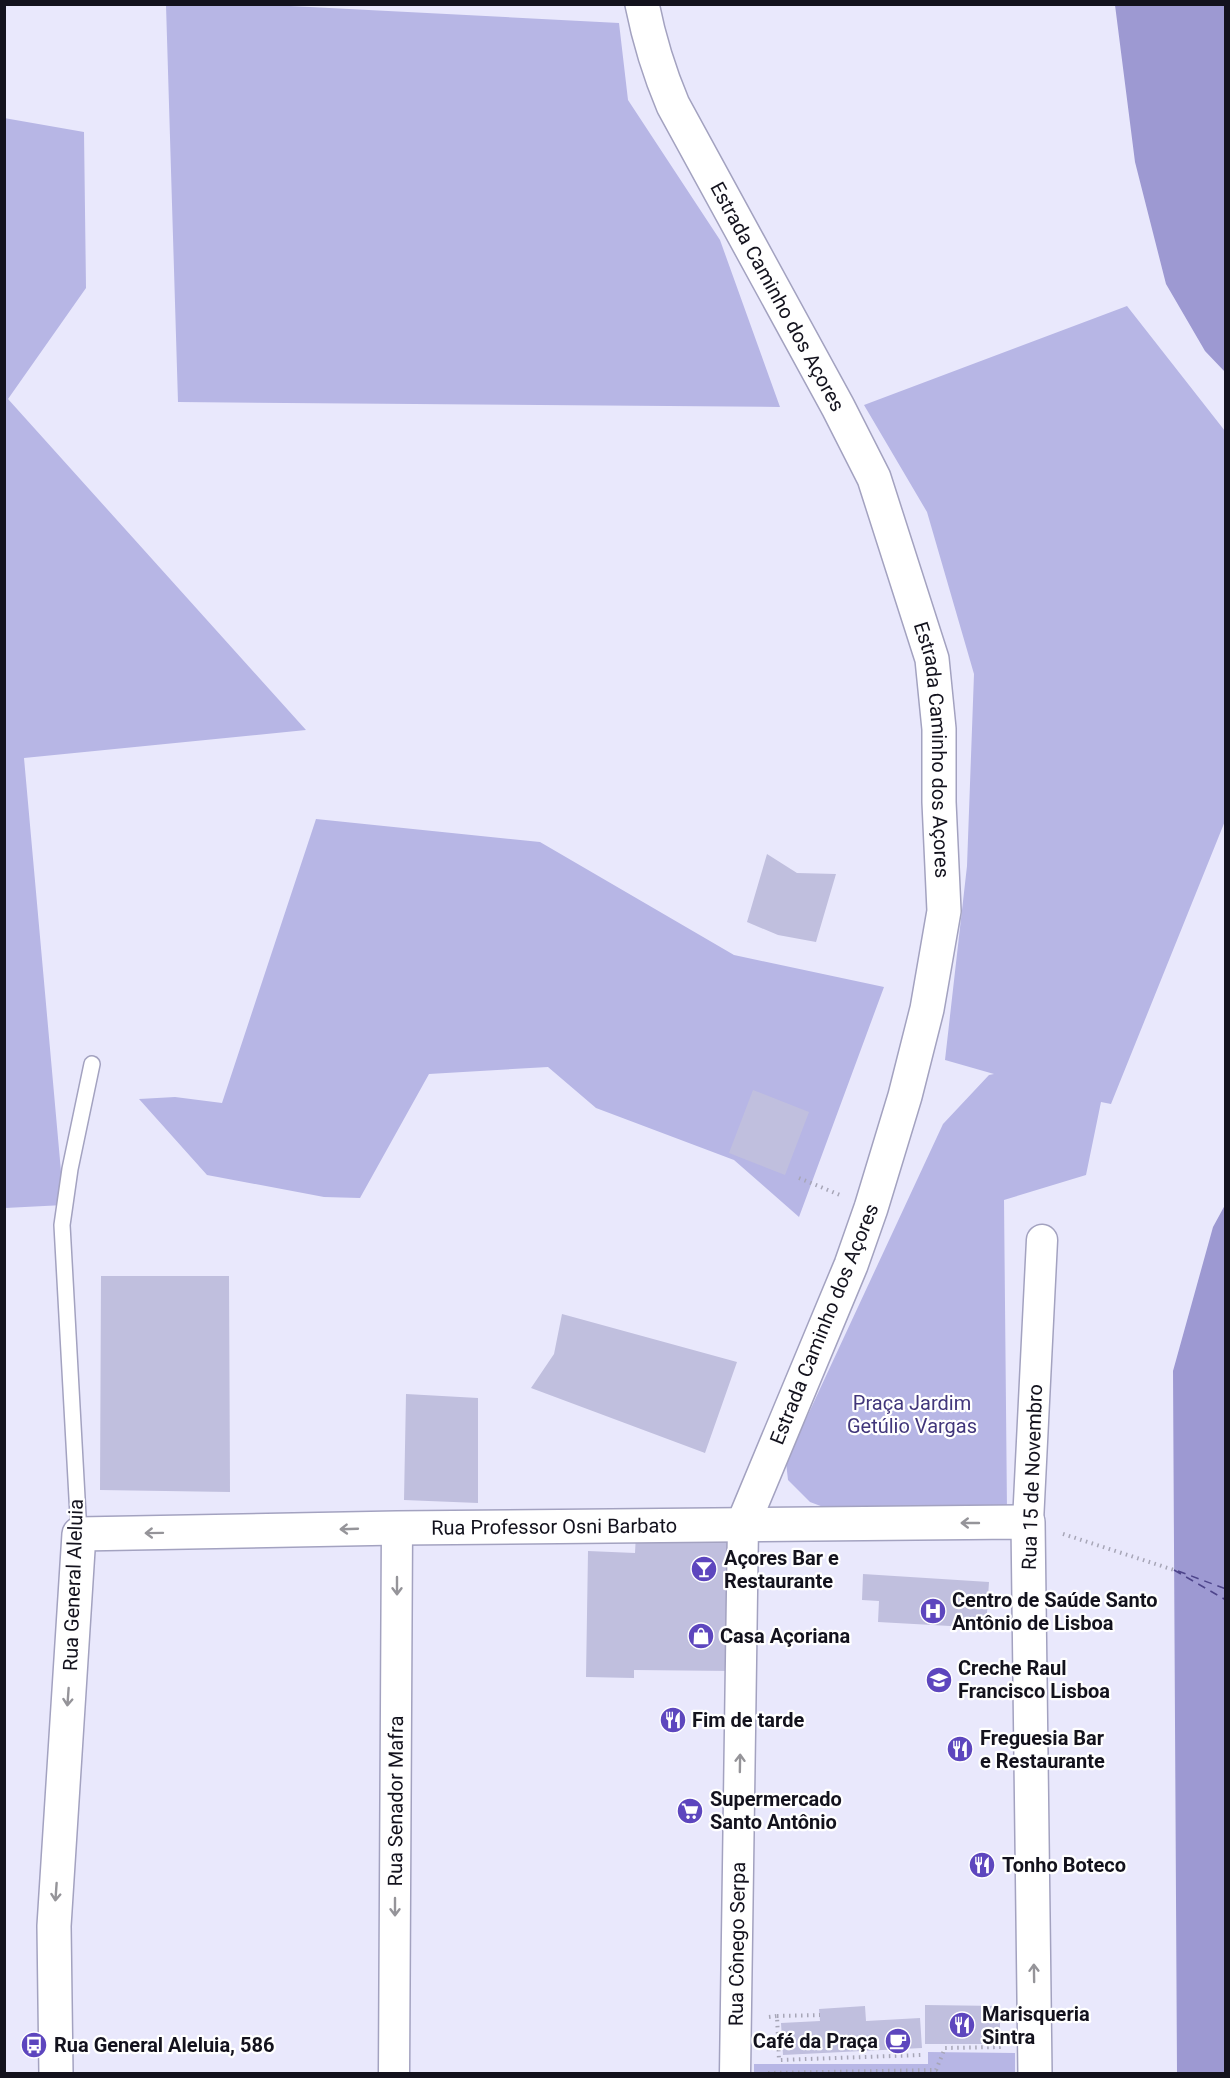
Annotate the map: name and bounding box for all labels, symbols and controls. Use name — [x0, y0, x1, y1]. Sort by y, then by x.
street label: Estrada Caminho dos Açores — [705, 178, 850, 415]
street label: Estrada Caminho dos Açores — [909, 619, 954, 878]
street label: Estrada Caminho dos Açores — [765, 1200, 883, 1448]
street label: Rua 15 de Novembro — [1017, 1384, 1047, 1570]
park label: Praça Jardim Getúlio Vargas — [847, 1391, 977, 1438]
street label: Rua General Aleluia — [58, 1498, 88, 1672]
street label: Rua Professor Osni Barbato — [431, 1513, 677, 1540]
one-way arrow — [960, 1517, 980, 1529]
one-way arrow — [339, 1523, 359, 1535]
one-way arrow — [144, 1527, 164, 1539]
place label: Açores Bar e Restaurante — [724, 1546, 839, 1593]
bar icon: Açores Bar e Restaurante — [689, 1554, 719, 1584]
one-way arrow — [391, 1576, 403, 1596]
place label: Centro de Saúde Santo Antônio de Lisboa — [952, 1588, 1157, 1635]
hospital icon: Centro de Saúde Santo Antônio de Lisboa — [918, 1596, 948, 1626]
shop icon: Casa Açoriana — [686, 1621, 716, 1651]
place label: Casa Açoriana — [720, 1624, 850, 1648]
place label: Creche Raul Francisco Lisboa — [958, 1656, 1110, 1703]
school or university icon: Creche Raul Francisco Lisboa — [924, 1665, 954, 1695]
one-way arrow — [63, 1687, 74, 1707]
restaurant icon: Fim de tarde — [658, 1705, 688, 1735]
place label: Fim de tarde — [692, 1708, 804, 1732]
street label: Rua Senador Mafra — [383, 1716, 408, 1886]
place label: Freguesia Bar e Restaurante — [980, 1726, 1105, 1773]
restaurant icon: Freguesia Bar e Restaurante — [945, 1734, 975, 1764]
one-way arrow — [734, 1754, 746, 1774]
place label: Supermercado Santo Antônio — [710, 1787, 842, 1834]
supermarket icon: Supermercado Santo Antônio — [675, 1796, 705, 1826]
restaurant icon: Tonho Boteco — [967, 1850, 997, 1880]
place label: Tonho Boteco — [1002, 1853, 1126, 1877]
street label: Rua Cônego Serpa — [724, 1862, 750, 2026]
one-way arrow — [50, 1881, 61, 1901]
one-way arrow — [389, 1897, 401, 1917]
one-way arrow — [1028, 1964, 1040, 1984]
place label: Marisqueria Sintra — [982, 2002, 1090, 2049]
restaurant icon: Marisqueria Sintra — [947, 2010, 977, 2040]
cafe icon: Café da Praça — [883, 2026, 913, 2056]
place label: Café da Praça — [753, 2029, 878, 2053]
bus stop icon: Rua General Aleluia, 586 — [19, 2030, 49, 2060]
place label: Rua General Aleluia, 586 — [54, 2033, 274, 2057]

